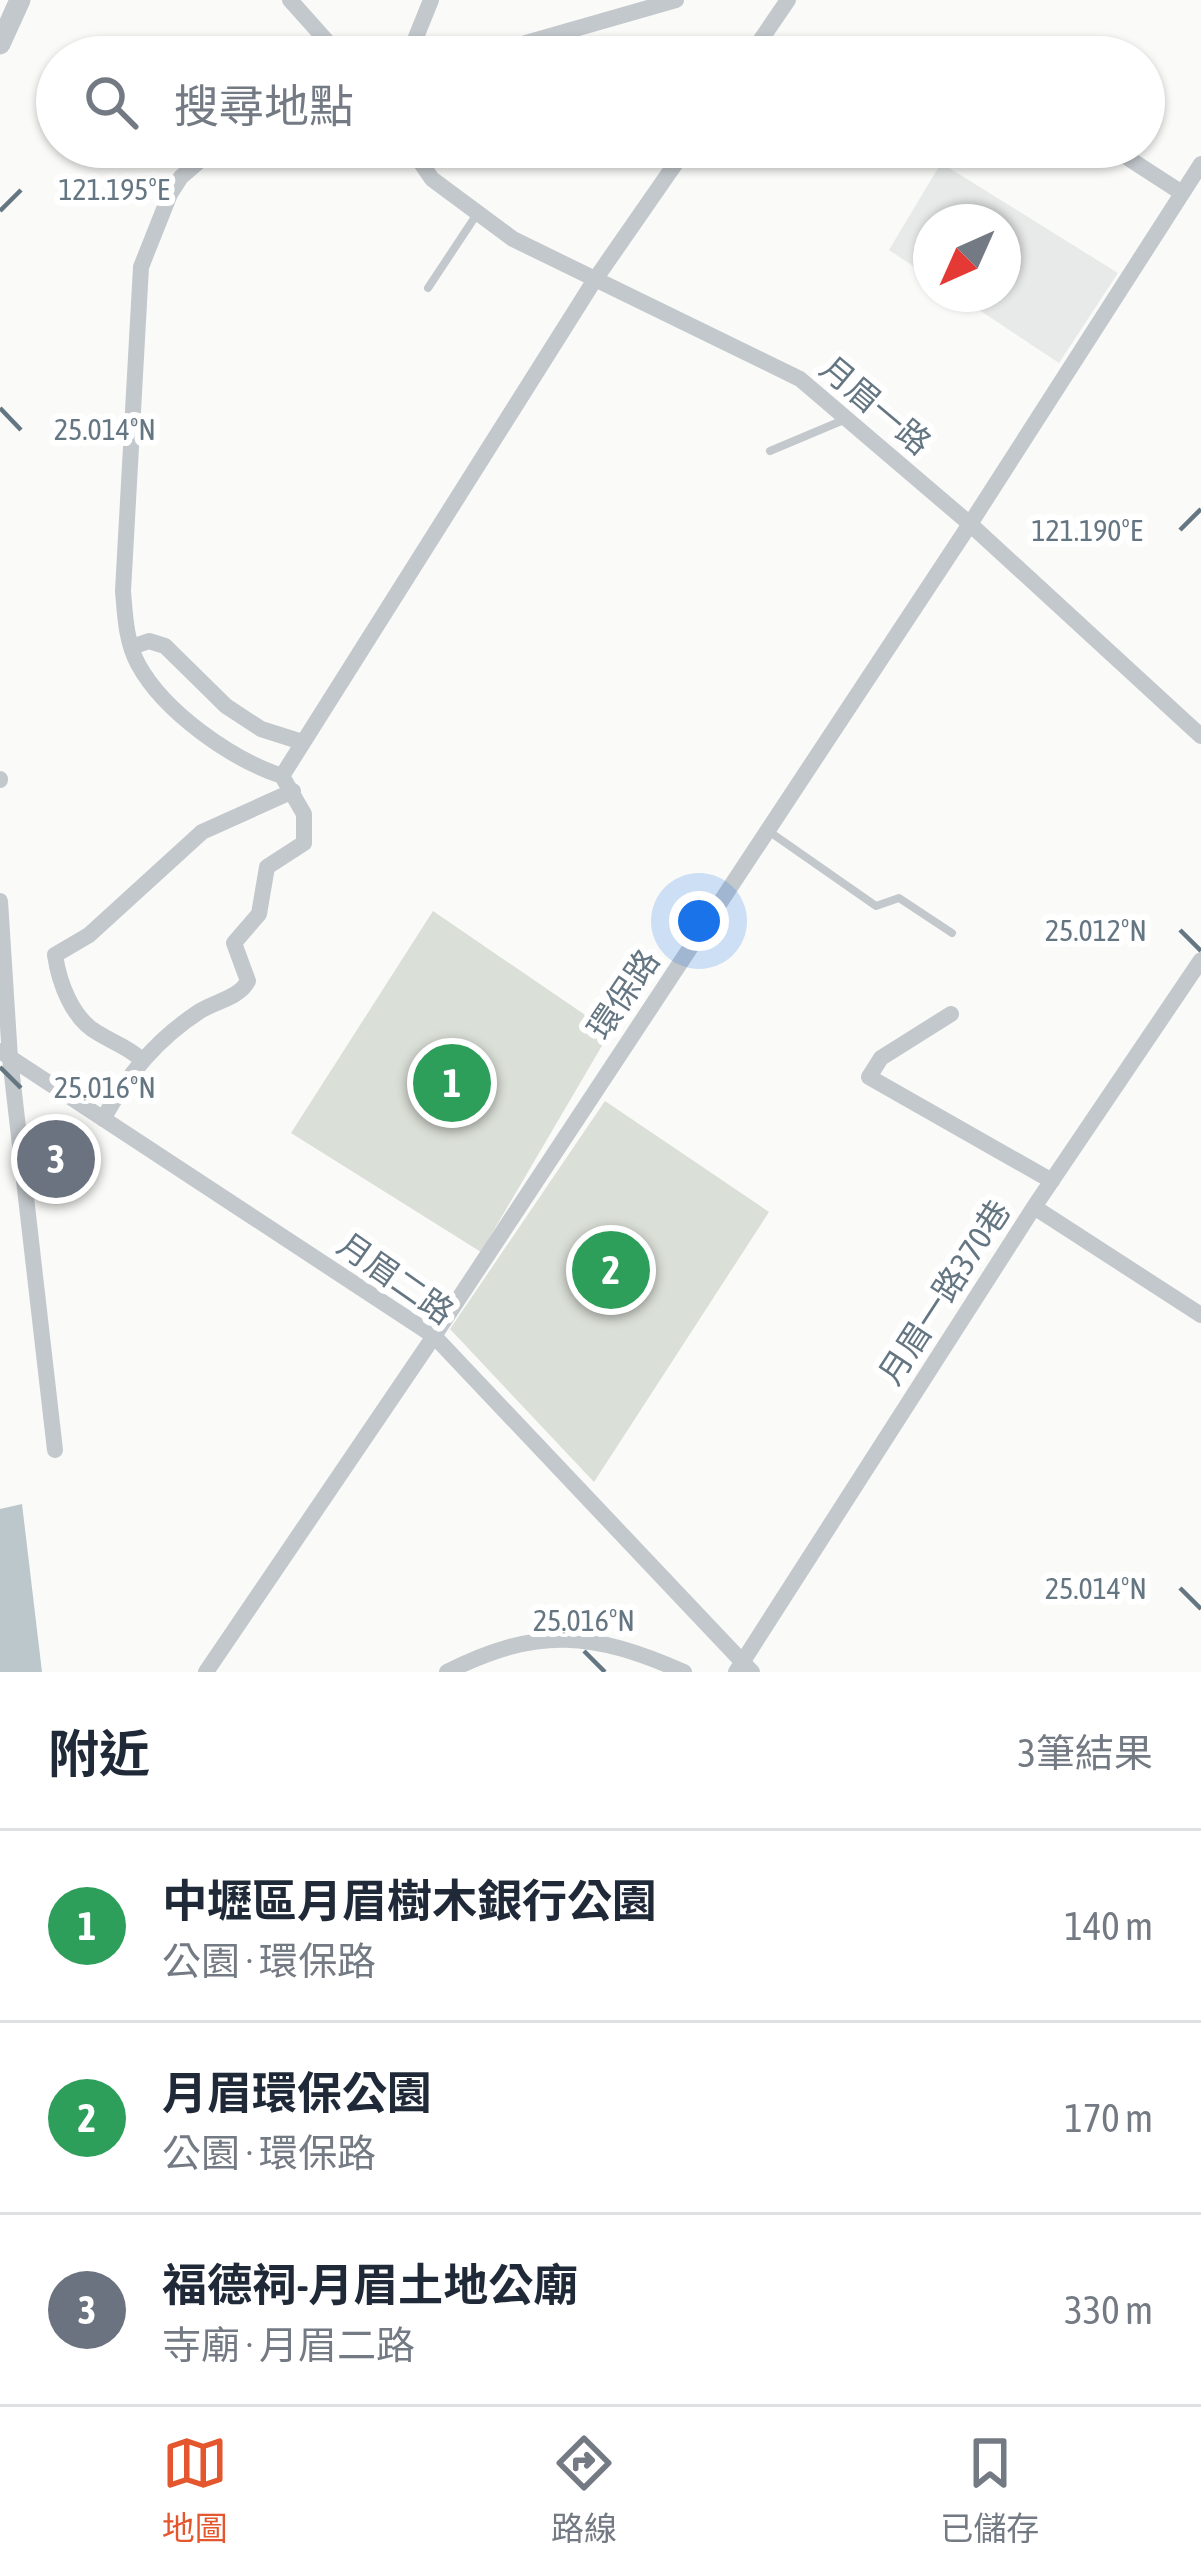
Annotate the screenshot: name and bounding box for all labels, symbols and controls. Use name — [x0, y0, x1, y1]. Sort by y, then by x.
search box — [36, 36, 1165, 168]
icon: search — [78, 69, 144, 135]
text: 搜尋地點 — [174, 80, 354, 132]
text: 121.195°E — [59, 172, 170, 206]
north arrow — [913, 204, 1021, 312]
street label: 月眉一路 — [813, 348, 939, 462]
text: 25.014°N — [54, 412, 156, 446]
text: 121.190°E — [1032, 513, 1143, 547]
your location — [669, 891, 729, 951]
text: 25.012°N — [1045, 913, 1147, 947]
street label: 環保路 — [580, 942, 666, 1046]
pin: 1 — [413, 1038, 491, 1128]
text: 25.016°N — [54, 1070, 156, 1104]
pin: 3 — [17, 1114, 95, 1204]
street label: 月眉一路370巷 — [870, 1193, 1018, 1391]
street label: 月眉二路 — [331, 1225, 461, 1331]
pin: 2 — [572, 1225, 650, 1315]
text: 25.014°N — [1045, 1571, 1147, 1605]
text: 25.016°N — [533, 1603, 635, 1637]
text: 附近 — [48, 1724, 150, 1783]
text: 3筆結果 — [1018, 1731, 1153, 1775]
text: 中壢區月眉樹木銀行公園 — [162, 1875, 657, 1927]
text: 1 — [78, 1904, 96, 1948]
text: 140 m — [1065, 1904, 1153, 1948]
text: 公園 · 環保路 — [162, 1939, 376, 1983]
text: 月眉環保公園 — [162, 2067, 432, 2119]
text: 2 — [78, 2096, 96, 2140]
text: 170 m — [1065, 2096, 1153, 2140]
text: 公園 · 環保路 — [162, 2131, 376, 2175]
text: 福德祠-月眉土地公廟 — [162, 2259, 578, 2311]
text: 3 — [78, 2288, 96, 2332]
text: 330 m — [1065, 2288, 1153, 2332]
text: 寺廟 · 月眉二路 — [162, 2323, 415, 2367]
tab: 地圖 — [162, 2430, 228, 2550]
tab: 路線 — [551, 2430, 617, 2550]
tab: 已儲存 — [940, 2430, 1039, 2550]

